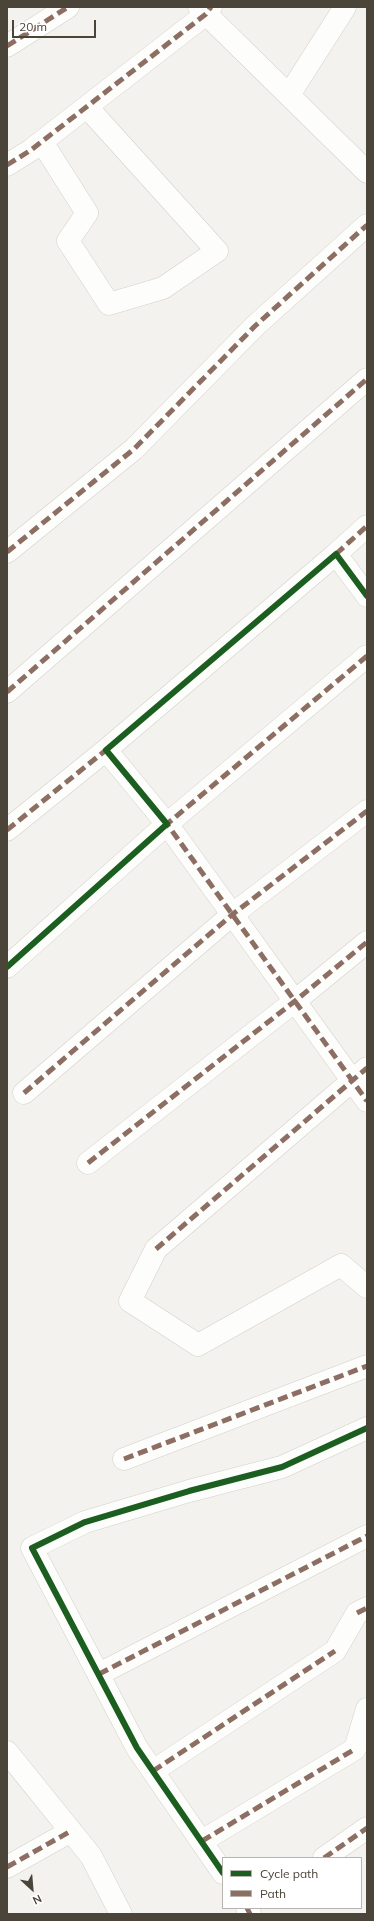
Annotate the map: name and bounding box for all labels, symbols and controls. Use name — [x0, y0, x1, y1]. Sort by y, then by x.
scale bar — [14, 12, 98, 38]
text: 20 m — [19, 19, 47, 34]
legend — [222, 1857, 362, 1909]
text: Cycle path — [260, 1866, 318, 1881]
north arrow — [12, 1869, 52, 1909]
text: Path — [260, 1886, 286, 1901]
text: N — [30, 1892, 44, 1908]

